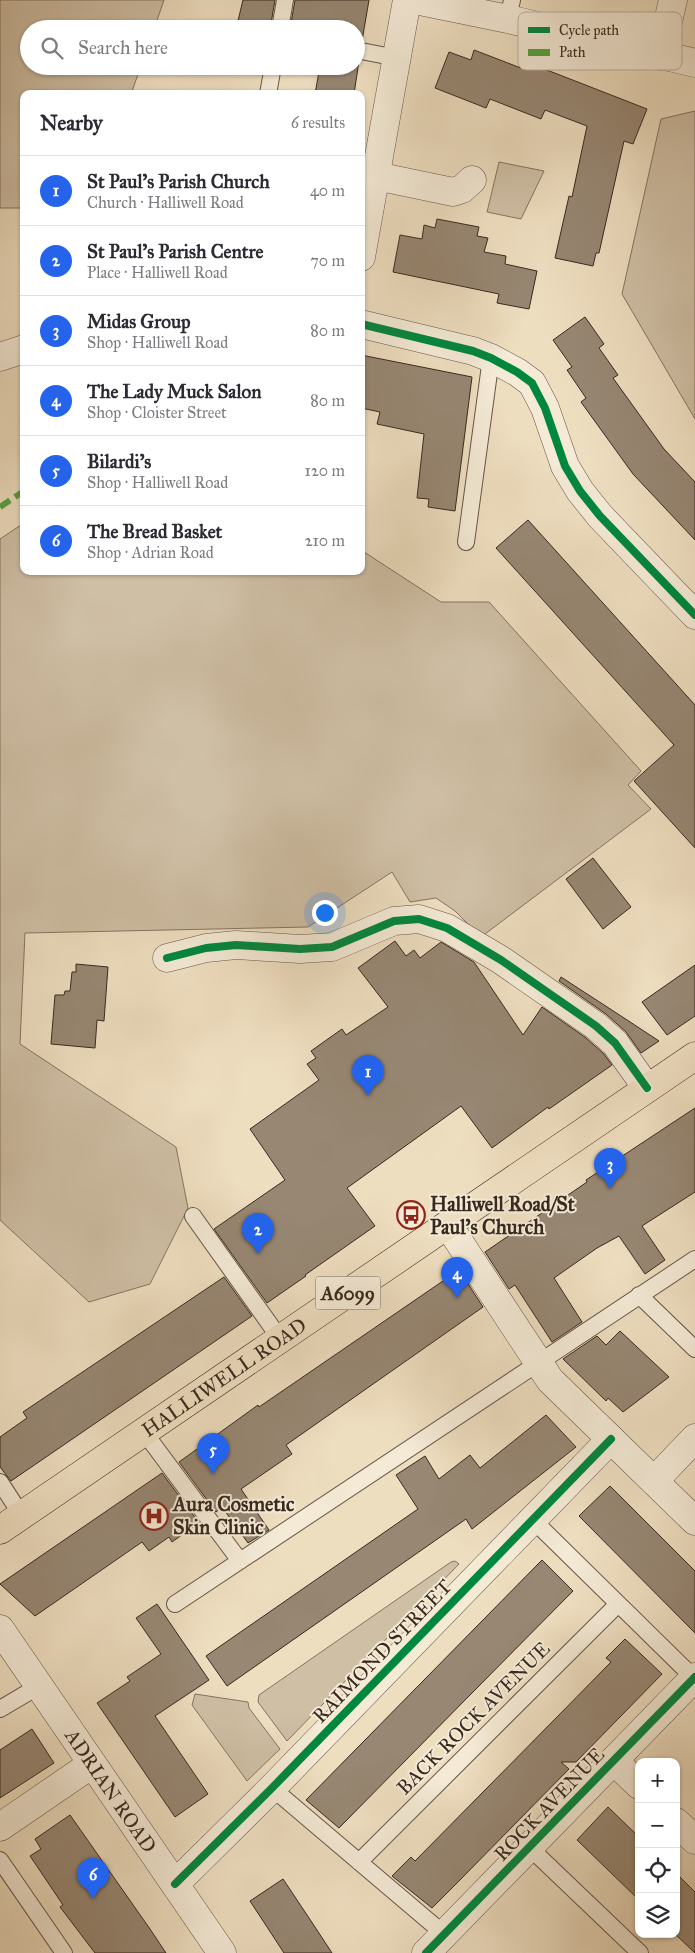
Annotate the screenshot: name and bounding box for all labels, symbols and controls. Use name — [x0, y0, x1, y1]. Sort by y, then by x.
legend — [518, 12, 682, 70]
search box — [20, 20, 365, 75]
text: Cycle path — [559, 22, 619, 39]
icon: search — [38, 34, 66, 62]
text: Search here — [78, 36, 168, 59]
text: Path — [559, 44, 586, 61]
text: Nearby — [40, 110, 103, 136]
text: 6 results — [291, 113, 345, 132]
text: St Paul's Parish Church — [87, 170, 270, 193]
text: 1 — [53, 181, 59, 200]
text: 40 m — [310, 181, 345, 200]
text: Church · Halliwell Road — [87, 193, 244, 212]
text: St Paul's Parish Centre — [87, 240, 263, 263]
text: 2 — [52, 251, 60, 270]
text: 70 m — [310, 251, 345, 270]
text: Place · Halliwell Road — [87, 263, 228, 282]
text: Midas Group — [87, 310, 191, 333]
text: 3 — [53, 321, 59, 340]
text: 80 m — [310, 321, 345, 340]
text: Shop · Halliwell Road — [87, 333, 228, 352]
text: The Lady Muck Salon — [87, 380, 261, 403]
text: 4 — [52, 391, 60, 410]
text: 80 m — [310, 391, 345, 410]
text: Shop · Cloister Street — [87, 403, 227, 422]
text: Bilardi's — [87, 450, 151, 473]
text: 5 — [52, 461, 60, 480]
text: 120 m — [305, 461, 345, 480]
text: Shop · Halliwell Road — [87, 473, 228, 492]
text: The Bread Basket — [87, 520, 222, 543]
text: 6 — [52, 531, 60, 550]
text: 210 m — [305, 531, 345, 550]
text: Shop · Adrian Road — [87, 543, 214, 562]
your location — [312, 900, 338, 926]
pin: 1 — [352, 1055, 384, 1096]
pin: 3 — [594, 1148, 626, 1189]
place label: Halliwell Road/St Paul's Church — [430, 1192, 576, 1239]
bus stop icon: Halliwell Road/St Paul's Church — [396, 1200, 426, 1230]
pin: 2 — [242, 1213, 274, 1254]
pin: 4 — [441, 1257, 473, 1298]
road number: A6099 — [316, 1276, 380, 1310]
street label: HALLIWELL ROAD — [137, 1313, 311, 1442]
pin: 5 — [197, 1433, 229, 1474]
place label: Aura Cosmetic Skin Clinic — [171, 1492, 295, 1539]
hospital icon: Aura Cosmetic Skin Clinic — [139, 1501, 169, 1531]
street label: RAIMOND STREET — [307, 1574, 457, 1728]
street label: BACK ROCK AVENUE — [391, 1636, 555, 1800]
street label: ADRIAN ROAD — [60, 1724, 161, 1857]
street label: ROCK AVENUE — [489, 1742, 609, 1866]
map controls — [635, 1758, 680, 1938]
button: + — [635, 1758, 680, 1803]
button: − — [635, 1803, 680, 1848]
button: locate — [635, 1848, 680, 1893]
pin: 6 — [77, 1858, 109, 1899]
button: layers — [635, 1893, 680, 1938]

